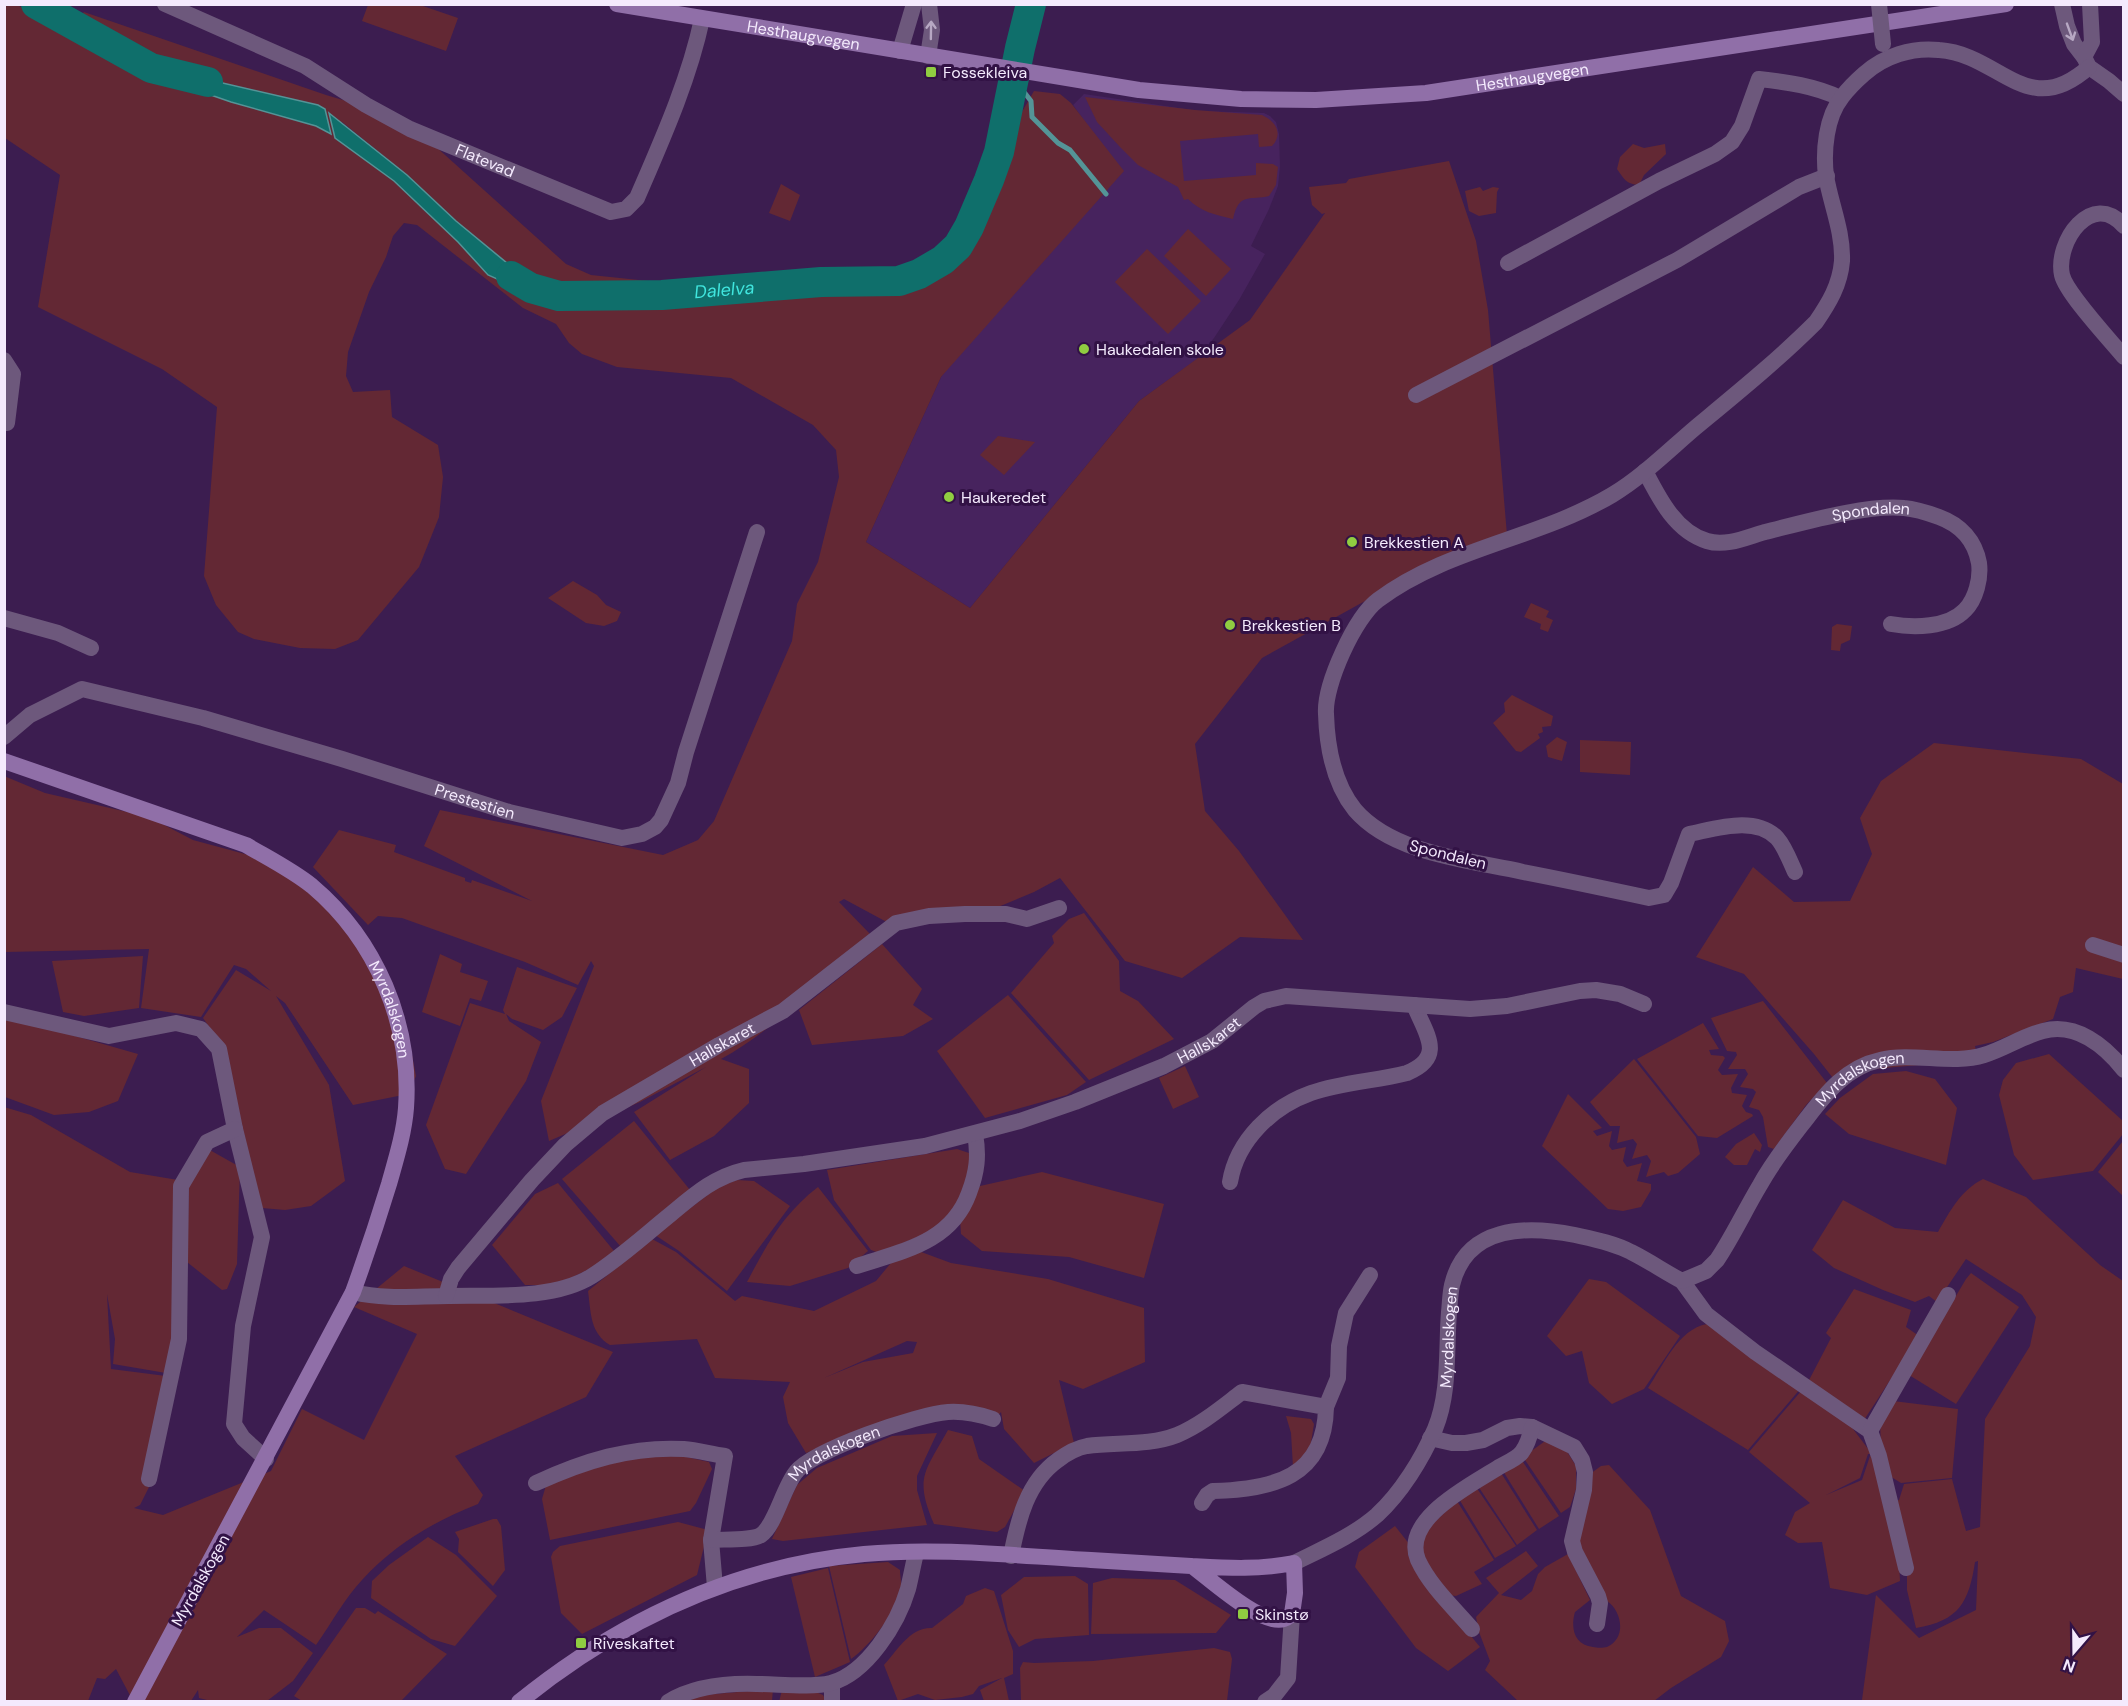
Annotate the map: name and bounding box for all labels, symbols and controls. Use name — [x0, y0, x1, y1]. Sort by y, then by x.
street label: Hesthaugvegen — [745, 16, 861, 55]
one-way arrow — [925, 21, 937, 41]
one-way arrow — [2065, 22, 2076, 41]
street label: Hesthaugvegen — [1474, 58, 1590, 96]
place label: Fossekleiva — [943, 62, 1027, 83]
marker: Fossekleiva — [924, 65, 938, 79]
street label: Flatevad — [452, 139, 518, 182]
water label: Dalelva — [693, 275, 755, 304]
place label: Haukedalen skole — [1096, 339, 1224, 360]
marker: Haukedalen skole — [1077, 342, 1091, 356]
place label: Haukeredet — [961, 487, 1046, 508]
marker: Haukeredet — [942, 490, 956, 504]
street label: Spondalen — [1830, 497, 1911, 526]
place label: Brekkestien A — [1364, 532, 1464, 553]
marker: Brekkestien A — [1345, 535, 1359, 549]
place label: Brekkestien B — [1242, 615, 1341, 636]
marker: Brekkestien B — [1223, 618, 1237, 632]
street label: Prestestien — [432, 779, 517, 824]
street label: Spondalen — [1407, 835, 1489, 874]
street label: Myrdalskogen — [364, 957, 415, 1060]
street label: Hallskaret — [1173, 1012, 1245, 1068]
street label: Hallskaret — [685, 1018, 759, 1071]
street label: Myrdalskogen — [1811, 1047, 1905, 1111]
street label: Myrdalskogen — [1435, 1285, 1463, 1389]
street label: Myrdalskogen — [783, 1421, 883, 1485]
street label: Myrdalskogen — [167, 1531, 234, 1630]
place label: Skinstø — [1255, 1604, 1309, 1625]
marker: Skinstø — [1236, 1607, 1250, 1621]
north arrow — [2044, 1622, 2104, 1682]
place label: Riveskaftet — [593, 1633, 675, 1654]
marker: Riveskaftet — [574, 1636, 588, 1650]
text: N — [2060, 1654, 2078, 1677]

